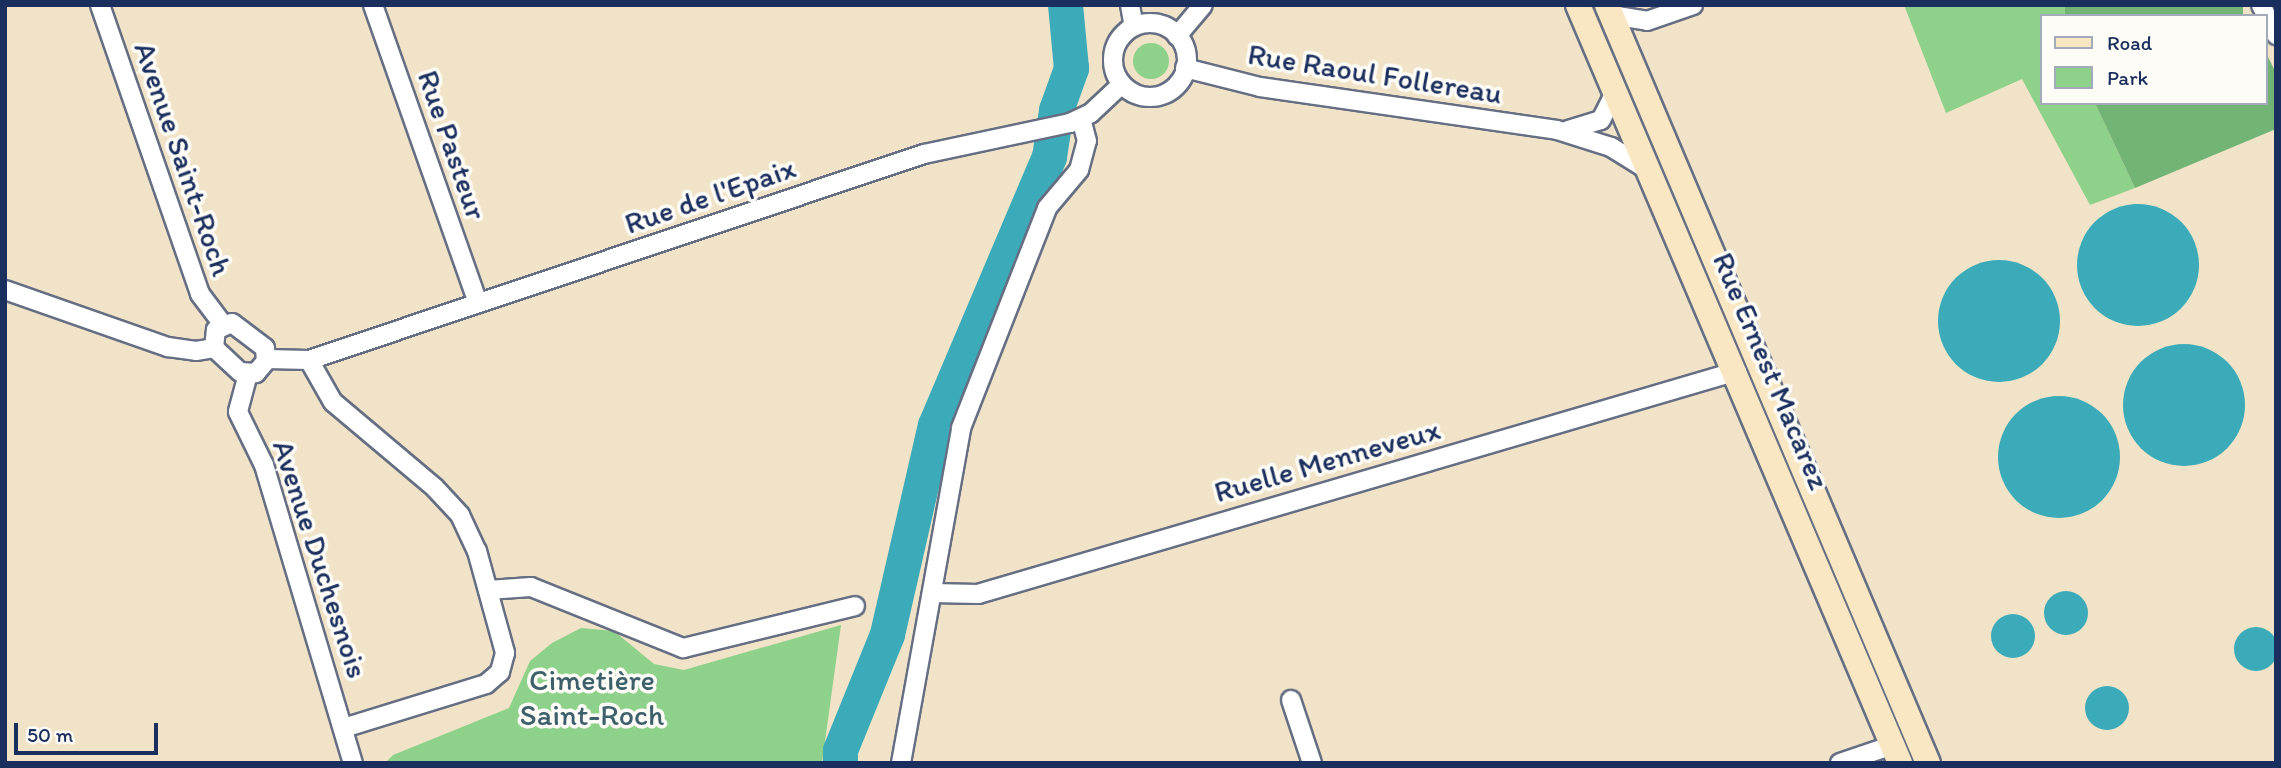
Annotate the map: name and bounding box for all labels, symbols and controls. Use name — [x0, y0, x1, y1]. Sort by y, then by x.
legend — [2039, 14, 2267, 105]
text: Road — [2107, 30, 2152, 55]
street label: Rue Raoul Follereau — [1246, 36, 1504, 112]
street label: Avenue Saint-Roch — [126, 37, 240, 281]
text: Park — [2107, 65, 2148, 90]
street label: Rue Pasteur — [410, 66, 494, 224]
street label: Rue de l'Epaix — [621, 150, 799, 242]
street label: Rue Ernest Macarez — [1705, 247, 1837, 495]
street label: Ruelle Menneveux — [1211, 412, 1443, 510]
street label: Avenue Duchesnois — [265, 436, 375, 682]
park label: Cimetière Saint-Roch — [520, 662, 664, 732]
scale bar — [18, 708, 161, 752]
text: 50 m — [27, 722, 73, 747]

